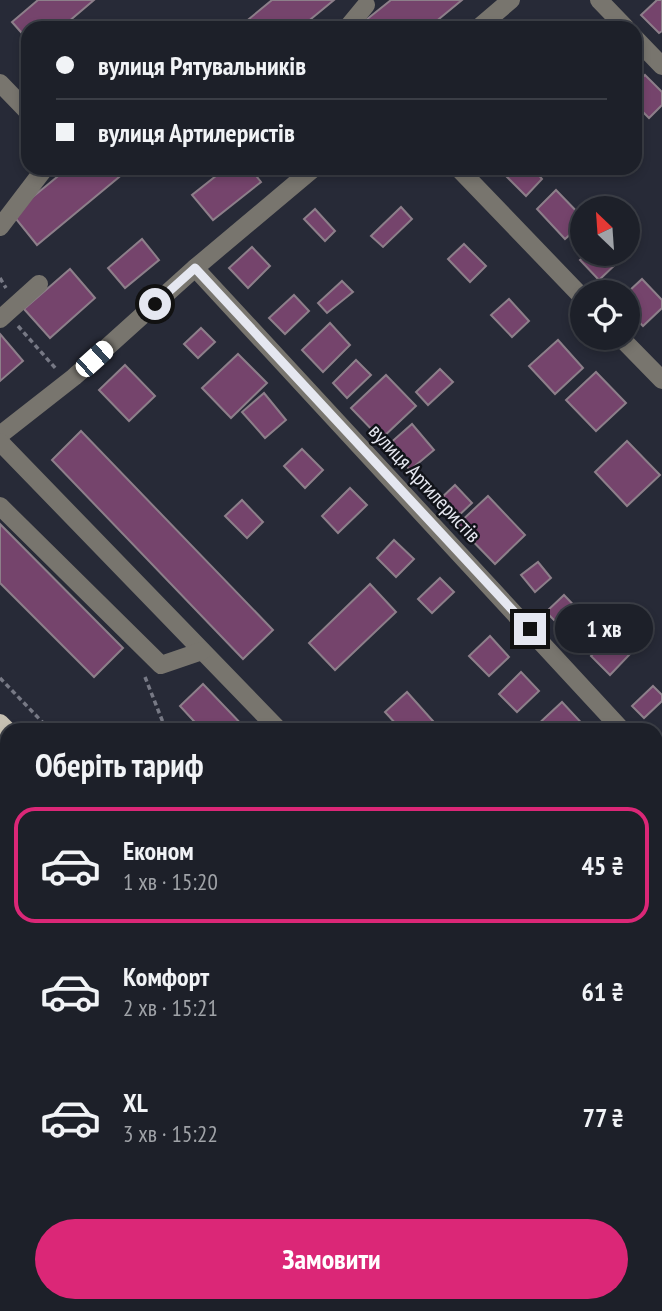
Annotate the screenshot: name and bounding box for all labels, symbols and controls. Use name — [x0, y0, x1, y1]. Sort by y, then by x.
text: вулиця Рятувальників — [98, 49, 306, 82]
text: вулиця Артилеристів — [98, 116, 295, 149]
north arrow — [570, 196, 640, 266]
map controls — [570, 196, 640, 350]
button: locate — [570, 280, 640, 350]
route start — [139, 288, 171, 320]
car — [72, 337, 117, 381]
street label: вулиця Артилеристів — [363, 418, 487, 548]
callout: 1 хв — [554, 604, 652, 654]
route end — [514, 613, 546, 645]
text: 1 хв — [586, 614, 622, 643]
text: Оберіть тариф — [35, 744, 203, 786]
icon: car — [39, 834, 102, 897]
text: Економ — [123, 834, 194, 867]
text: 45 ₴ — [581, 849, 624, 882]
text: 1 хв · 15:20 — [123, 867, 218, 896]
icon: car — [39, 960, 102, 1023]
text: Комфорт — [123, 960, 209, 993]
text: 61 ₴ — [581, 975, 624, 1008]
text: 2 хв · 15:21 — [123, 993, 218, 1022]
icon: car — [39, 1086, 102, 1149]
text: XL — [123, 1086, 148, 1119]
text: 77 ₴ — [583, 1101, 624, 1134]
text: 3 хв · 15:22 — [123, 1119, 218, 1148]
button: Замовити — [35, 1219, 628, 1299]

